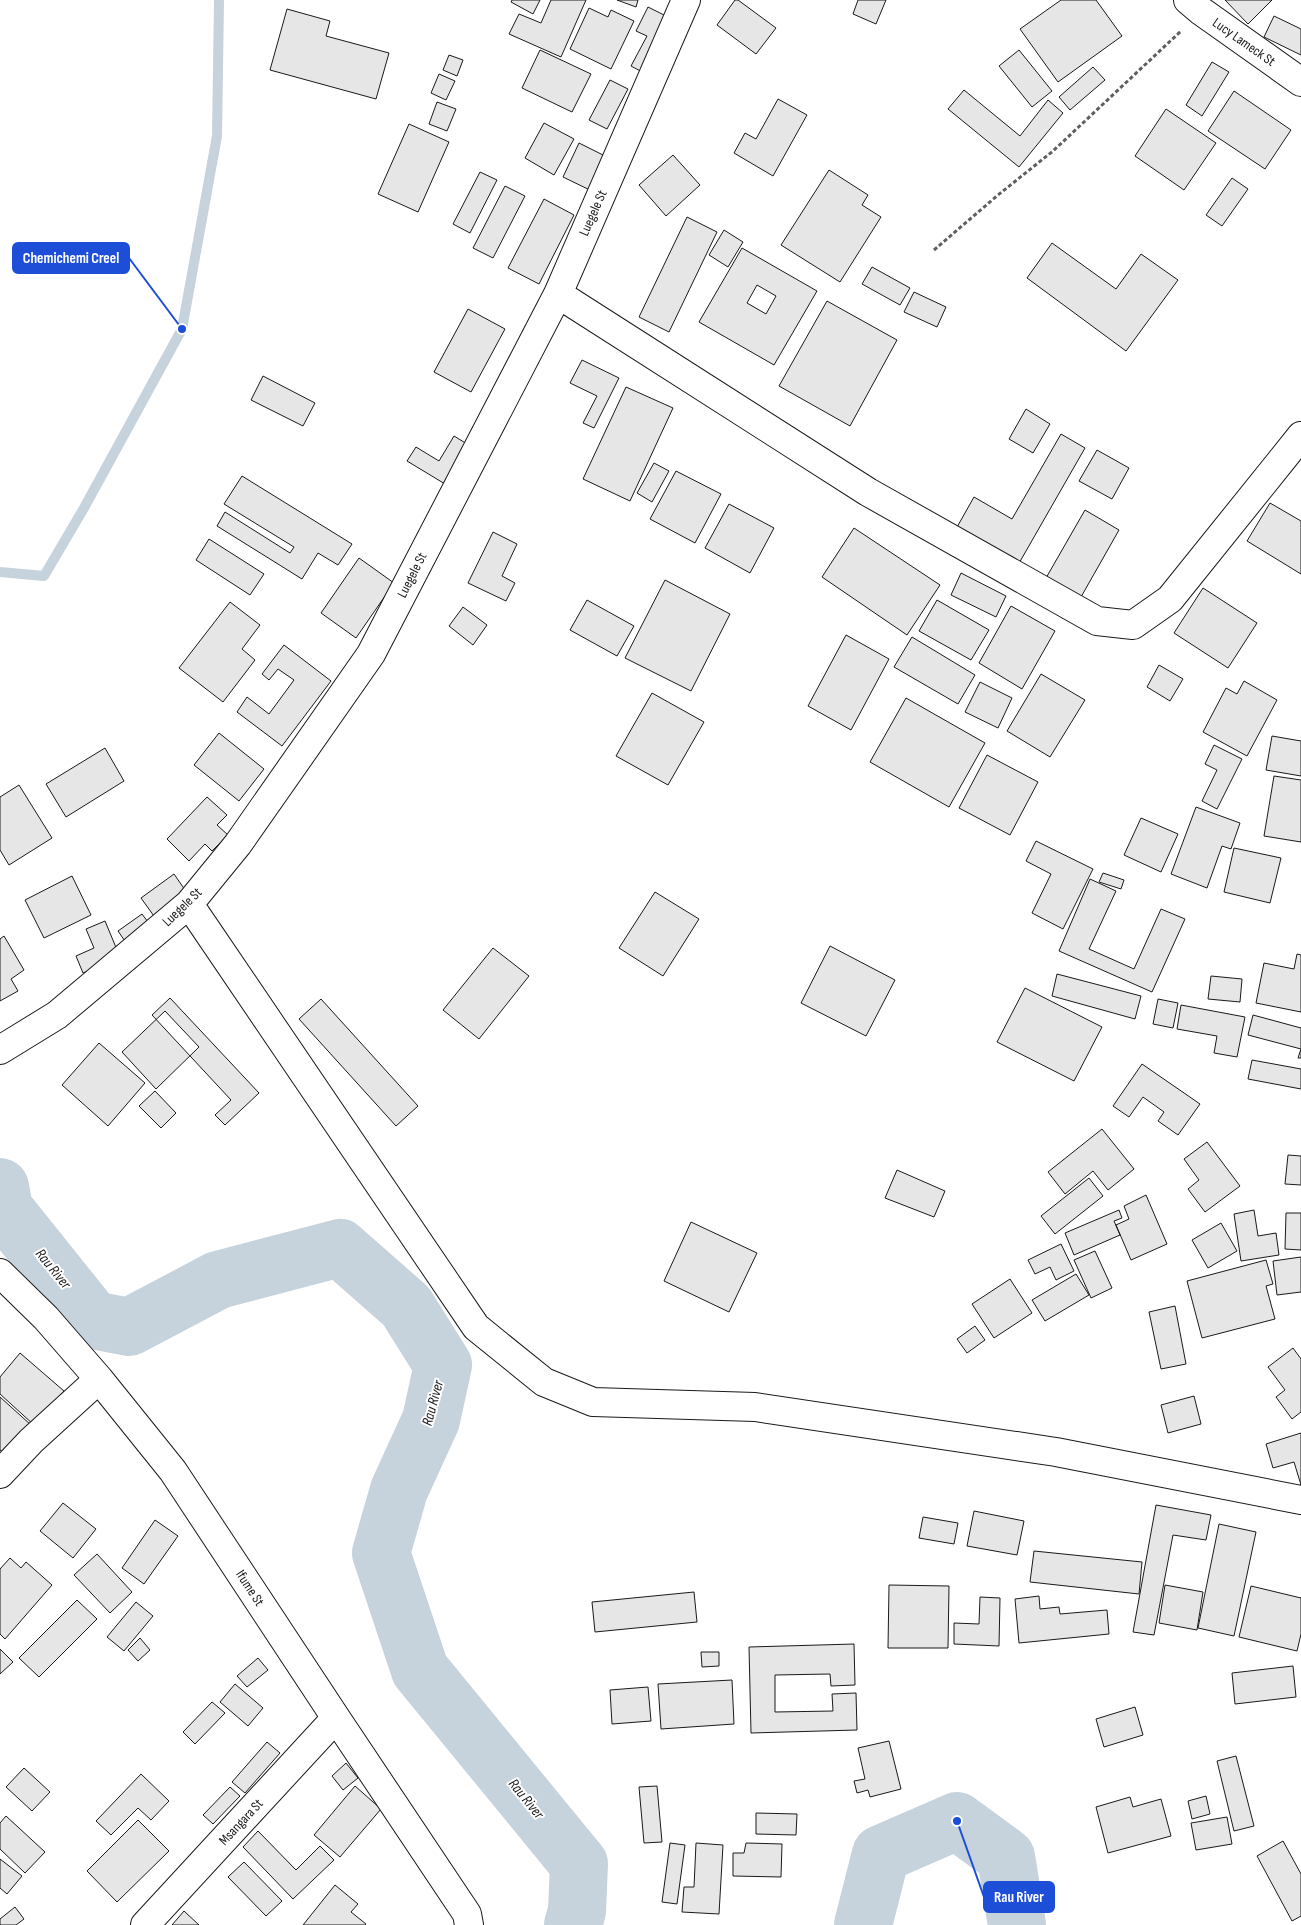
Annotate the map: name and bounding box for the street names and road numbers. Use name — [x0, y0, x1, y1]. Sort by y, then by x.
street label: Lucy Lameck St — [1209, 14, 1279, 70]
street label: Luegele St — [575, 187, 611, 239]
street label: Luegele St — [393, 550, 431, 600]
street label: Luegele St — [159, 884, 205, 930]
street label: Ifume St — [232, 1567, 268, 1609]
street label: Msangara St — [215, 1795, 267, 1849]

